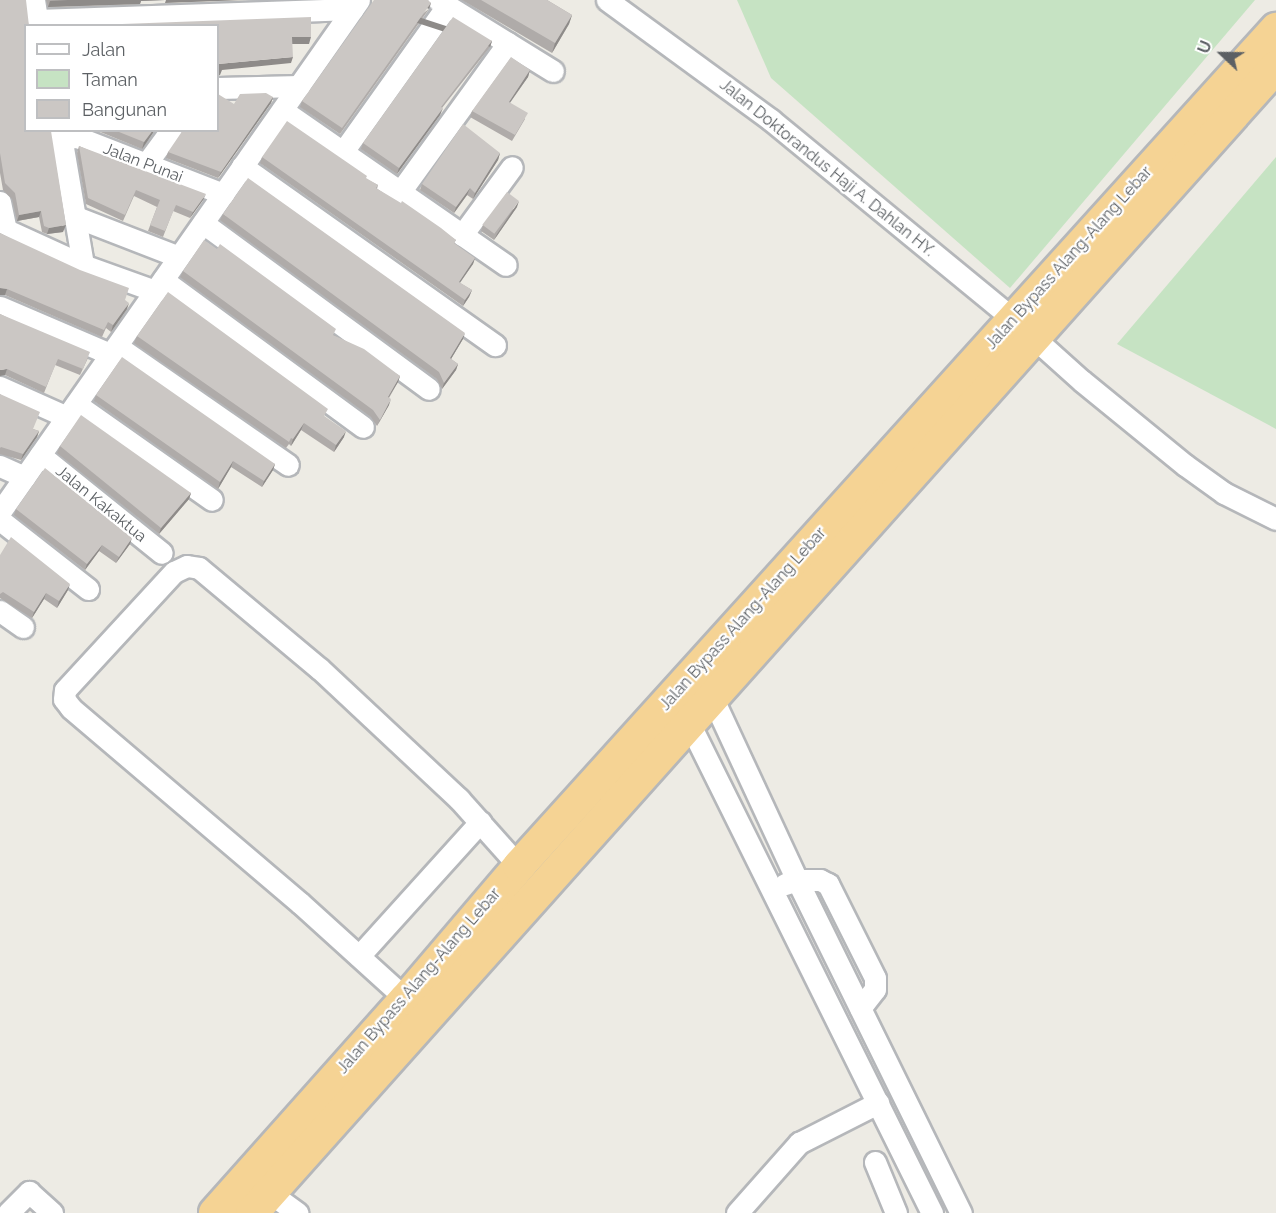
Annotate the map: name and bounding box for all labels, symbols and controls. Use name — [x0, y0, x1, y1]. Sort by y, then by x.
legend — [24, 24, 219, 132]
north arrow — [1192, 24, 1252, 84]
text: U — [1194, 38, 1216, 56]
text: Jalan — [82, 39, 126, 60]
text: Taman — [82, 69, 138, 90]
street label: Jalan Doktorandus Haji A. Dahlan HY. — [716, 75, 938, 261]
text: Bangunan — [82, 99, 167, 120]
street label: Jalan Punai — [100, 139, 186, 187]
street label: Jalan Bypass Alang-Alang Lebar — [982, 162, 1156, 354]
street label: Jalan Kakaktua — [52, 462, 150, 546]
street label: Jalan Bypass Alang-Alang Lebar — [656, 523, 830, 715]
street label: Jalan Bypass Alang-Alang Lebar — [333, 884, 505, 1078]

